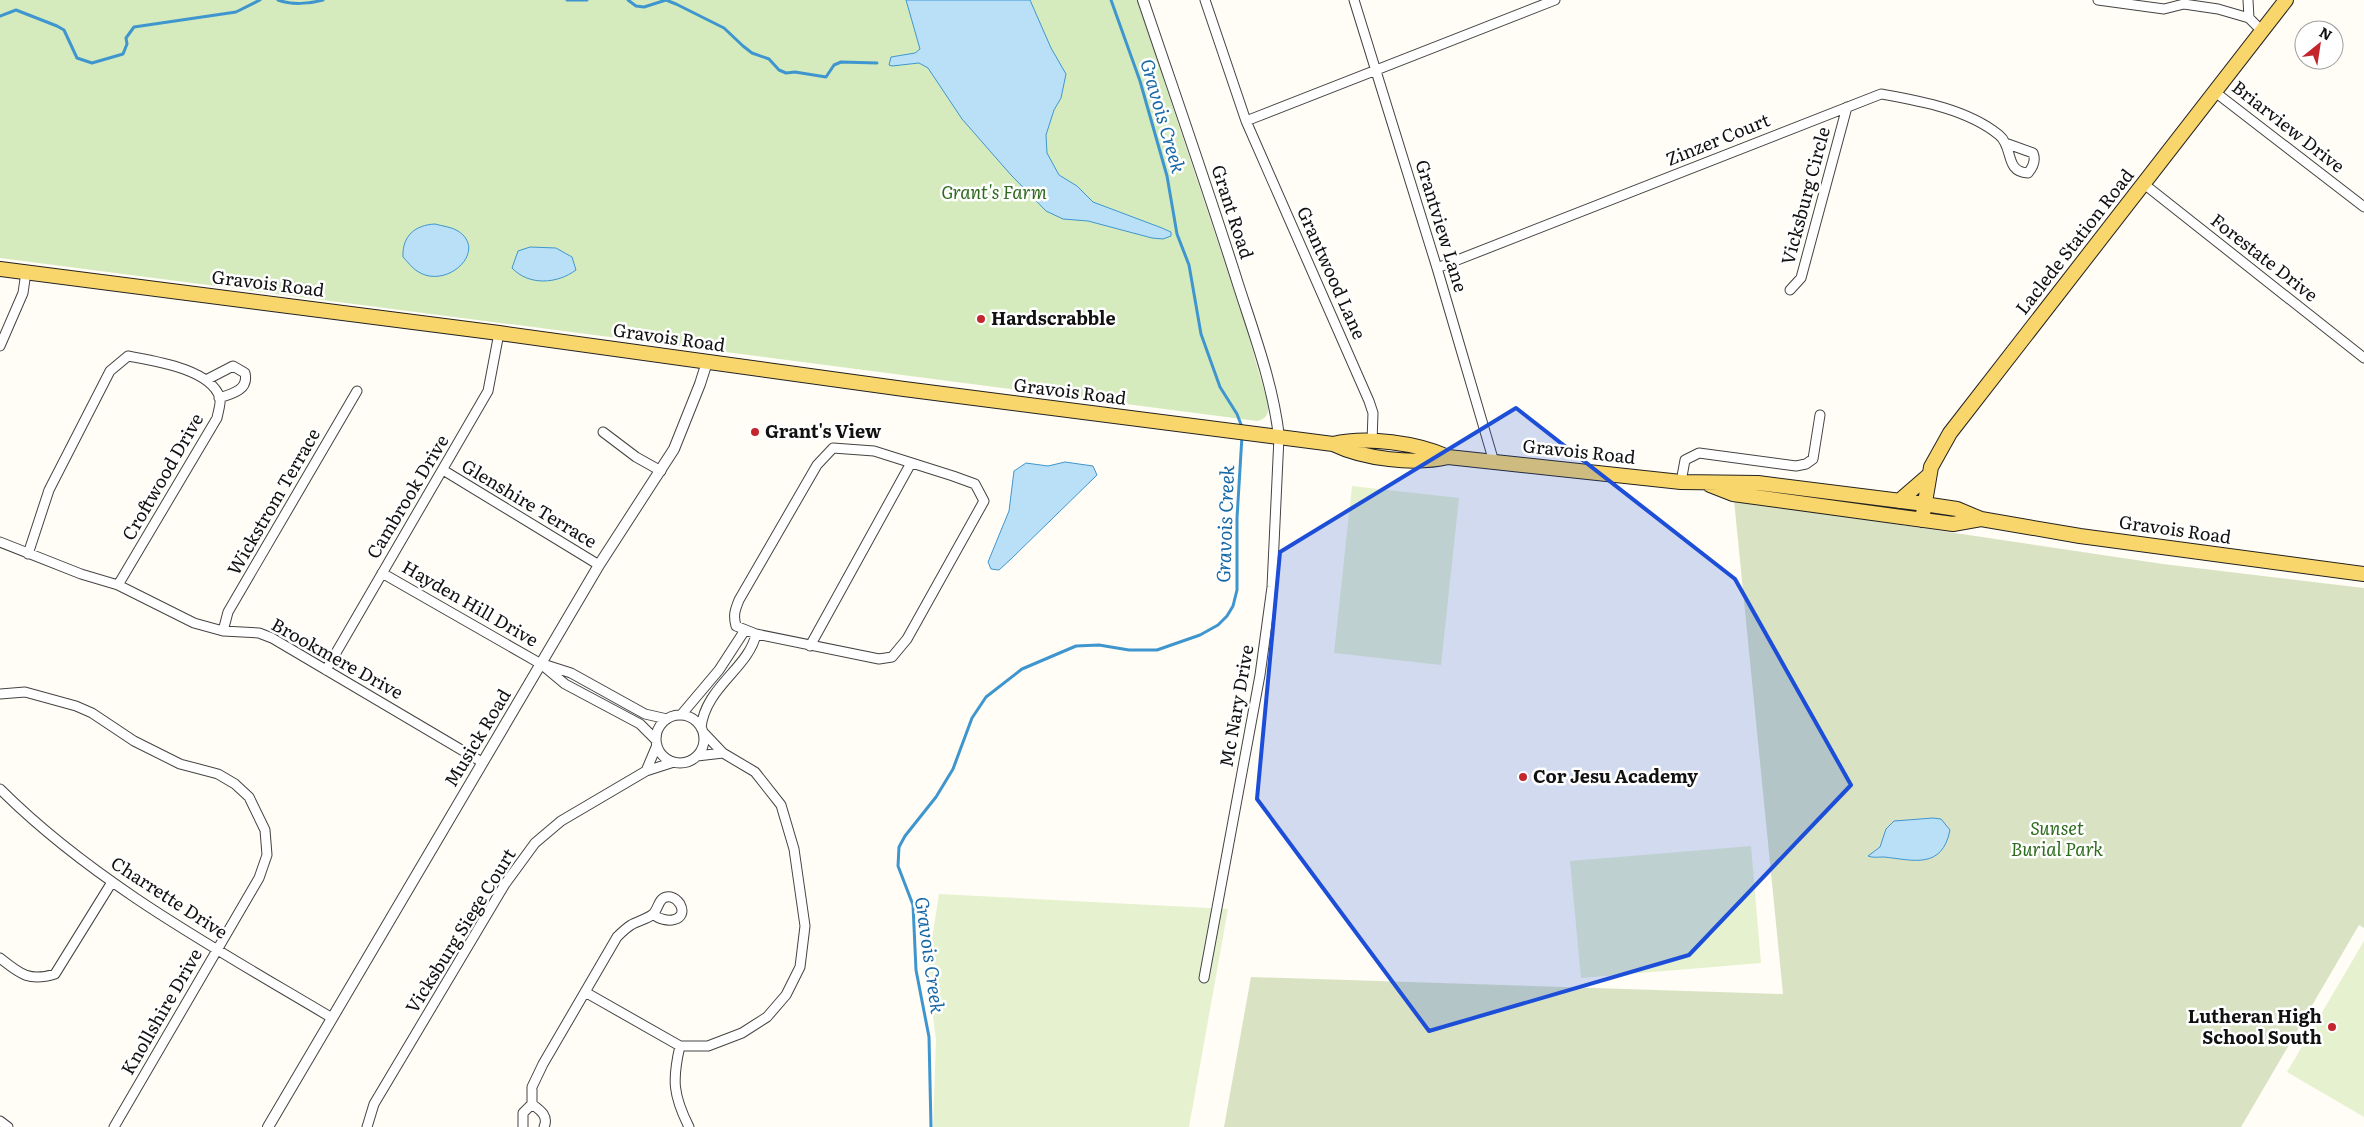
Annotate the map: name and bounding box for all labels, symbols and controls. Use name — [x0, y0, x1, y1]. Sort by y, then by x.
north arrow — [2294, 20, 2344, 70]
text: N — [2316, 21, 2336, 45]
water label: Gravois Creek — [1134, 55, 1194, 177]
street label: Briarview Drive — [2227, 73, 2351, 179]
street label: Zinzer Court — [1661, 105, 1774, 172]
street label: Vicksburg Circle — [1773, 124, 1836, 268]
street label: Grantview Lane — [1409, 156, 1475, 295]
street label: Grant Road — [1206, 161, 1261, 262]
street label: Laclede Station Road — [2008, 162, 2139, 320]
park label: Grant's Farm — [941, 178, 1047, 205]
street label: Grantwood Lane — [1291, 202, 1374, 343]
street label: Forestate Drive — [2205, 206, 2324, 307]
street label: Gravois Road — [210, 262, 326, 303]
place label: Hardscrabble — [991, 304, 1116, 331]
marker: Hardscrabble — [975, 313, 987, 325]
street label: Gravois Road — [611, 315, 727, 358]
street label: Gravois Road — [1012, 370, 1128, 411]
street label: Croftwood Drive — [114, 408, 209, 545]
place label: Grant's View — [765, 417, 882, 444]
street label: Wickstrom Terrace — [220, 423, 326, 580]
marker: Grant's View — [749, 426, 761, 438]
street label: Cambrook Drive — [359, 429, 454, 563]
street label: Gravois Road — [1521, 431, 1637, 470]
street label: Glenshire Terrace — [457, 452, 603, 554]
water label: Gravois Creek — [1208, 464, 1240, 583]
street label: Gravois Road — [2117, 507, 2233, 550]
street label: Hayden Hill Drive — [398, 553, 544, 653]
street label: Brookmere Drive — [267, 610, 409, 705]
street label: Mc Nary Drive — [1211, 642, 1260, 769]
street label: Musick Road — [437, 683, 517, 791]
place label: Cor Jesu Academy — [1533, 762, 1698, 789]
marker: Cor Jesu Academy — [1517, 771, 1529, 783]
park label: Sunset Burial Park — [2011, 814, 2103, 862]
street label: Vicksburg Siege Court — [398, 842, 522, 1018]
street label: Charrette Drive — [106, 849, 234, 945]
water label: Gravois Creek — [909, 895, 953, 1016]
street label: Knollshire Drive — [113, 943, 208, 1080]
place label: Lutheran High School South — [2188, 1002, 2322, 1050]
marker: Lutheran High School South — [2326, 1021, 2338, 1033]

